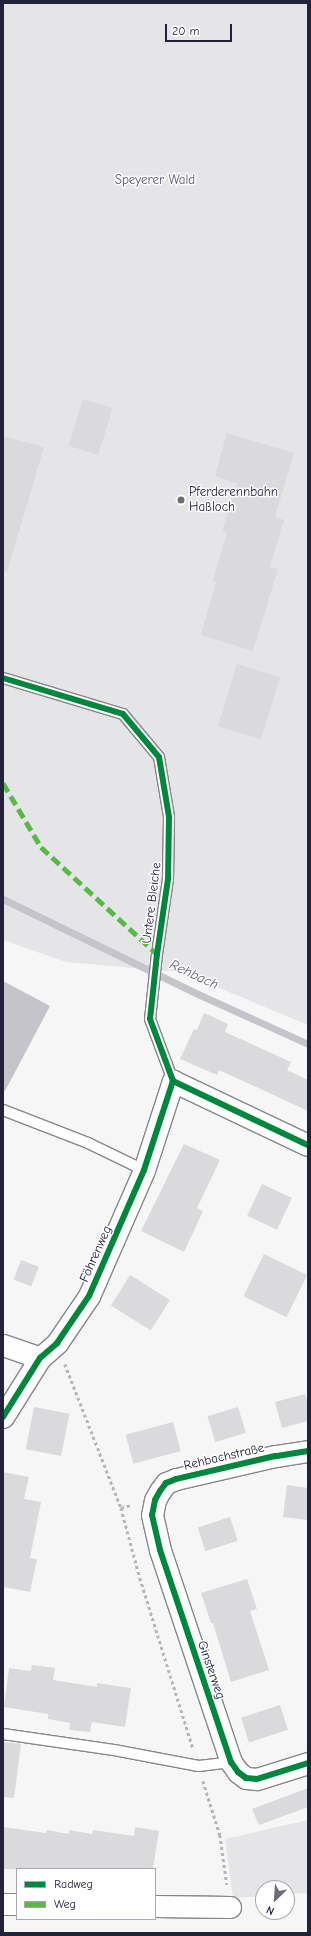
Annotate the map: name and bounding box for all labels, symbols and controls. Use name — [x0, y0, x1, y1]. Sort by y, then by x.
scale bar — [167, 16, 234, 42]
text: 20 m — [172, 24, 200, 38]
park label: Speyerer Wald — [115, 172, 195, 188]
place label: Pferderennbahn Haßloch — [189, 485, 278, 516]
marker: Pferderennbahn Haßloch — [176, 495, 186, 505]
street label: Untere Bleiche — [139, 861, 165, 945]
water label: Rehbach — [167, 956, 221, 994]
street label: Föhrenweg — [77, 1223, 115, 1285]
street label: Rehbachstraße — [182, 1440, 266, 1474]
street label: Ginsterweg — [194, 1639, 228, 1701]
legend — [16, 1868, 156, 1920]
text: Radweg — [54, 1877, 93, 1891]
north arrow — [255, 1880, 295, 1920]
text: Weg — [54, 1897, 76, 1911]
text: N — [264, 1903, 276, 1918]

